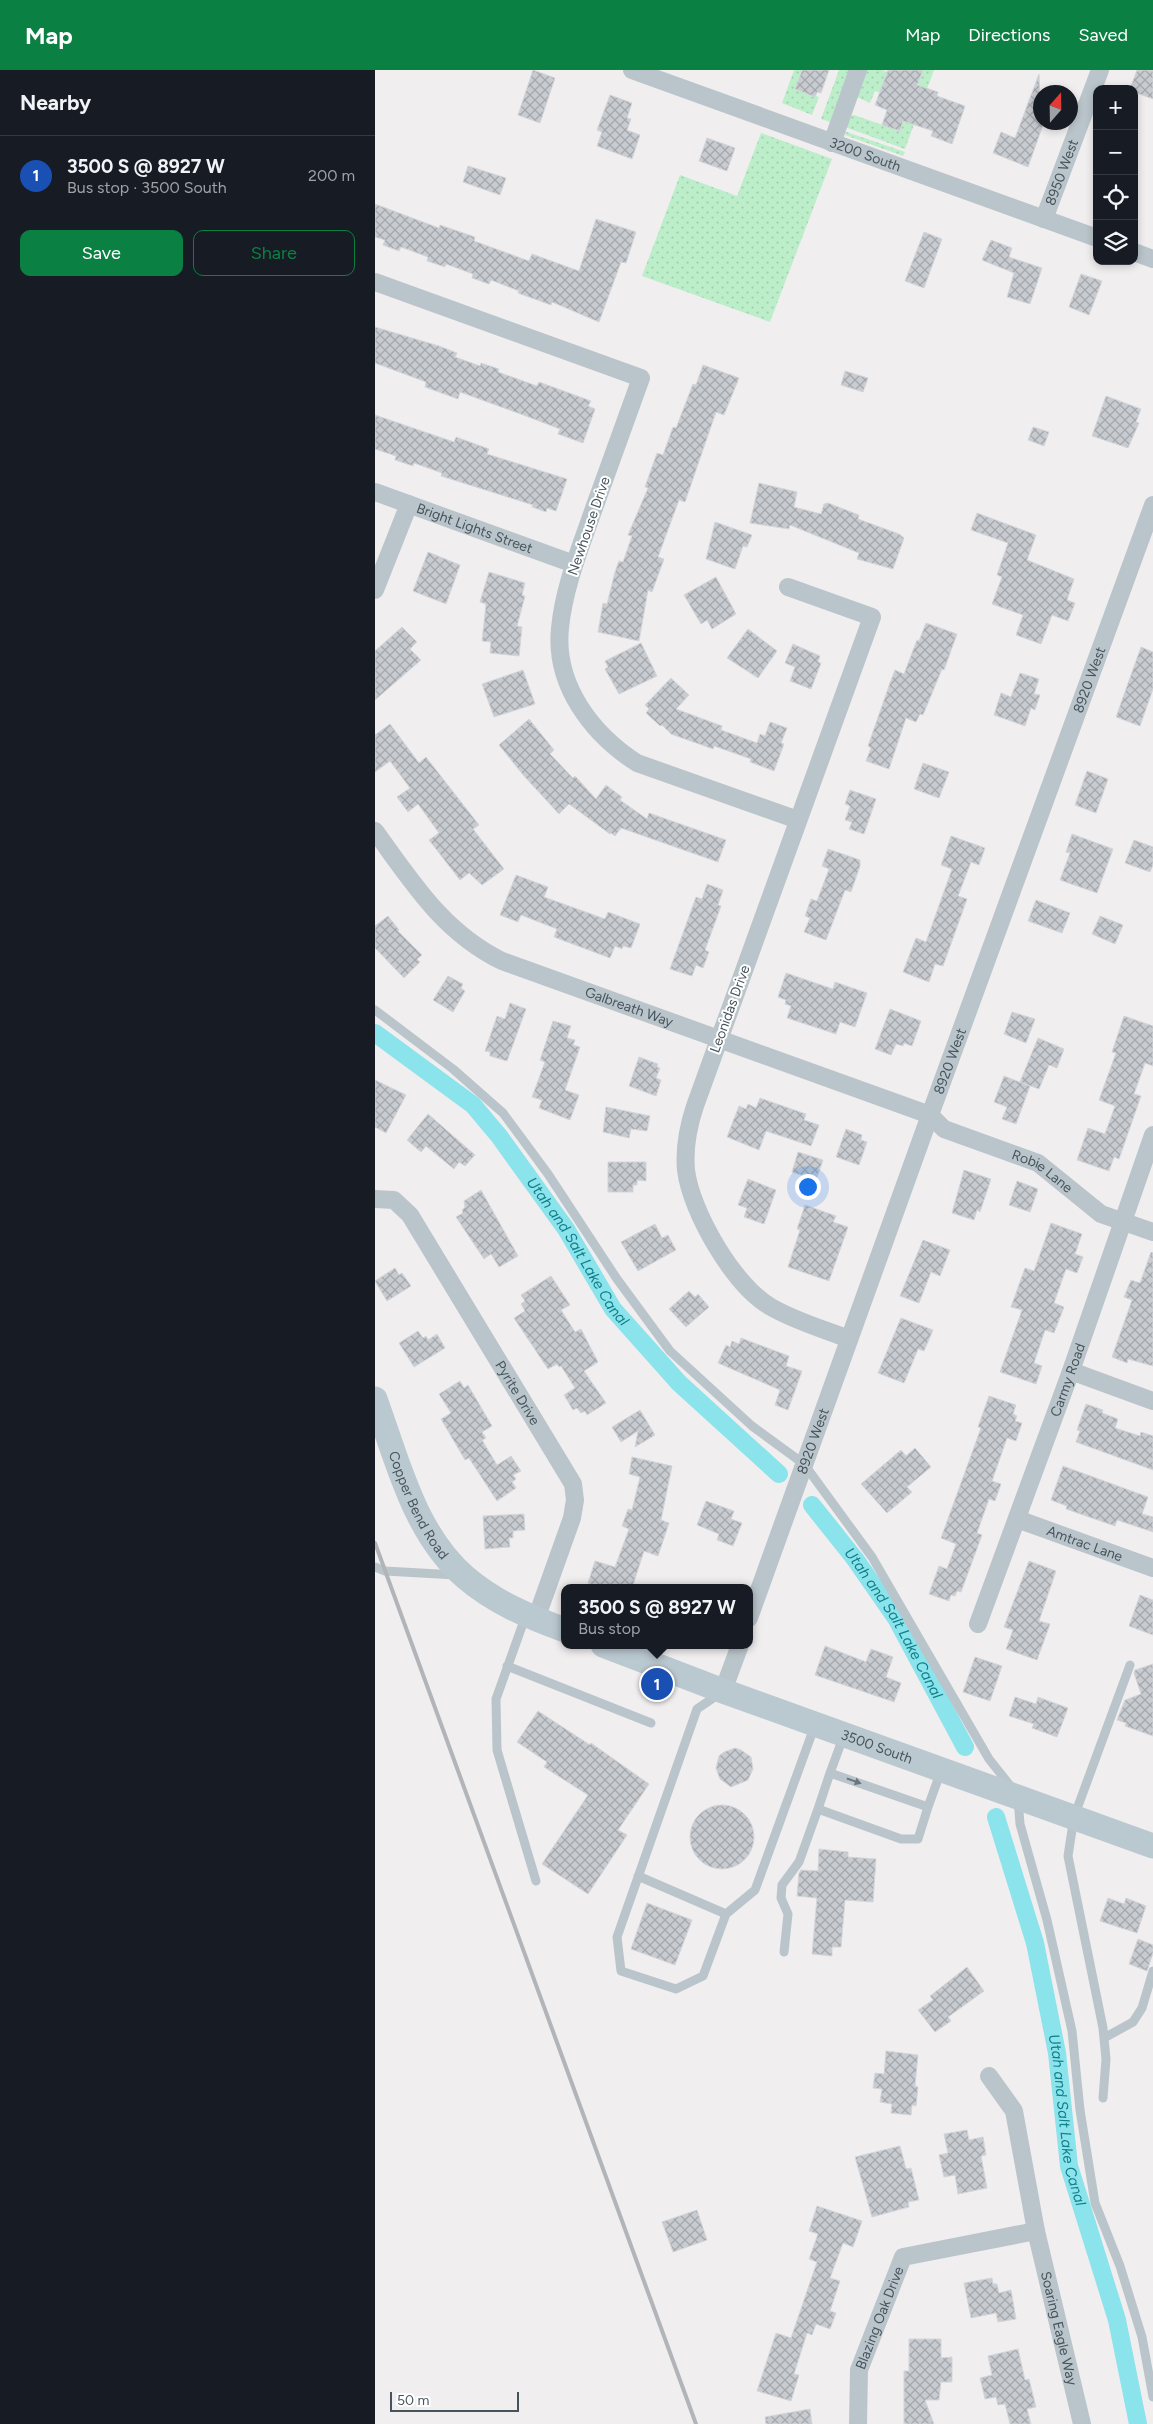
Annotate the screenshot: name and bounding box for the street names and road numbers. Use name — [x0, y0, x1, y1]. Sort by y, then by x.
street label: 3200 South — [827, 134, 903, 175]
street label: 8950 West — [1041, 137, 1082, 208]
street label: Newhouse Drive — [564, 474, 614, 577]
street label: Bright Lights Street — [414, 499, 535, 557]
street label: 8920 West — [1069, 644, 1109, 715]
street label: Leonidas Drive — [706, 963, 754, 1055]
street label: Galbreath Way — [583, 983, 676, 1031]
street label: 8920 West — [930, 1026, 970, 1096]
street label: Robie Lane — [1010, 1146, 1076, 1196]
street label: Carmy Road — [1046, 1341, 1089, 1419]
street label: Pyrite Drive — [492, 1358, 544, 1429]
street label: 8920 West — [793, 1406, 832, 1477]
street label: Copper Bend Road — [385, 1449, 452, 1563]
street label: Amtrac Lane — [1044, 1522, 1125, 1565]
street label: 3500 South — [839, 1726, 915, 1767]
street label: Blazing Oak Drive — [852, 2264, 907, 2372]
street label: Soaring Eagle Way — [1037, 2270, 1081, 2388]

